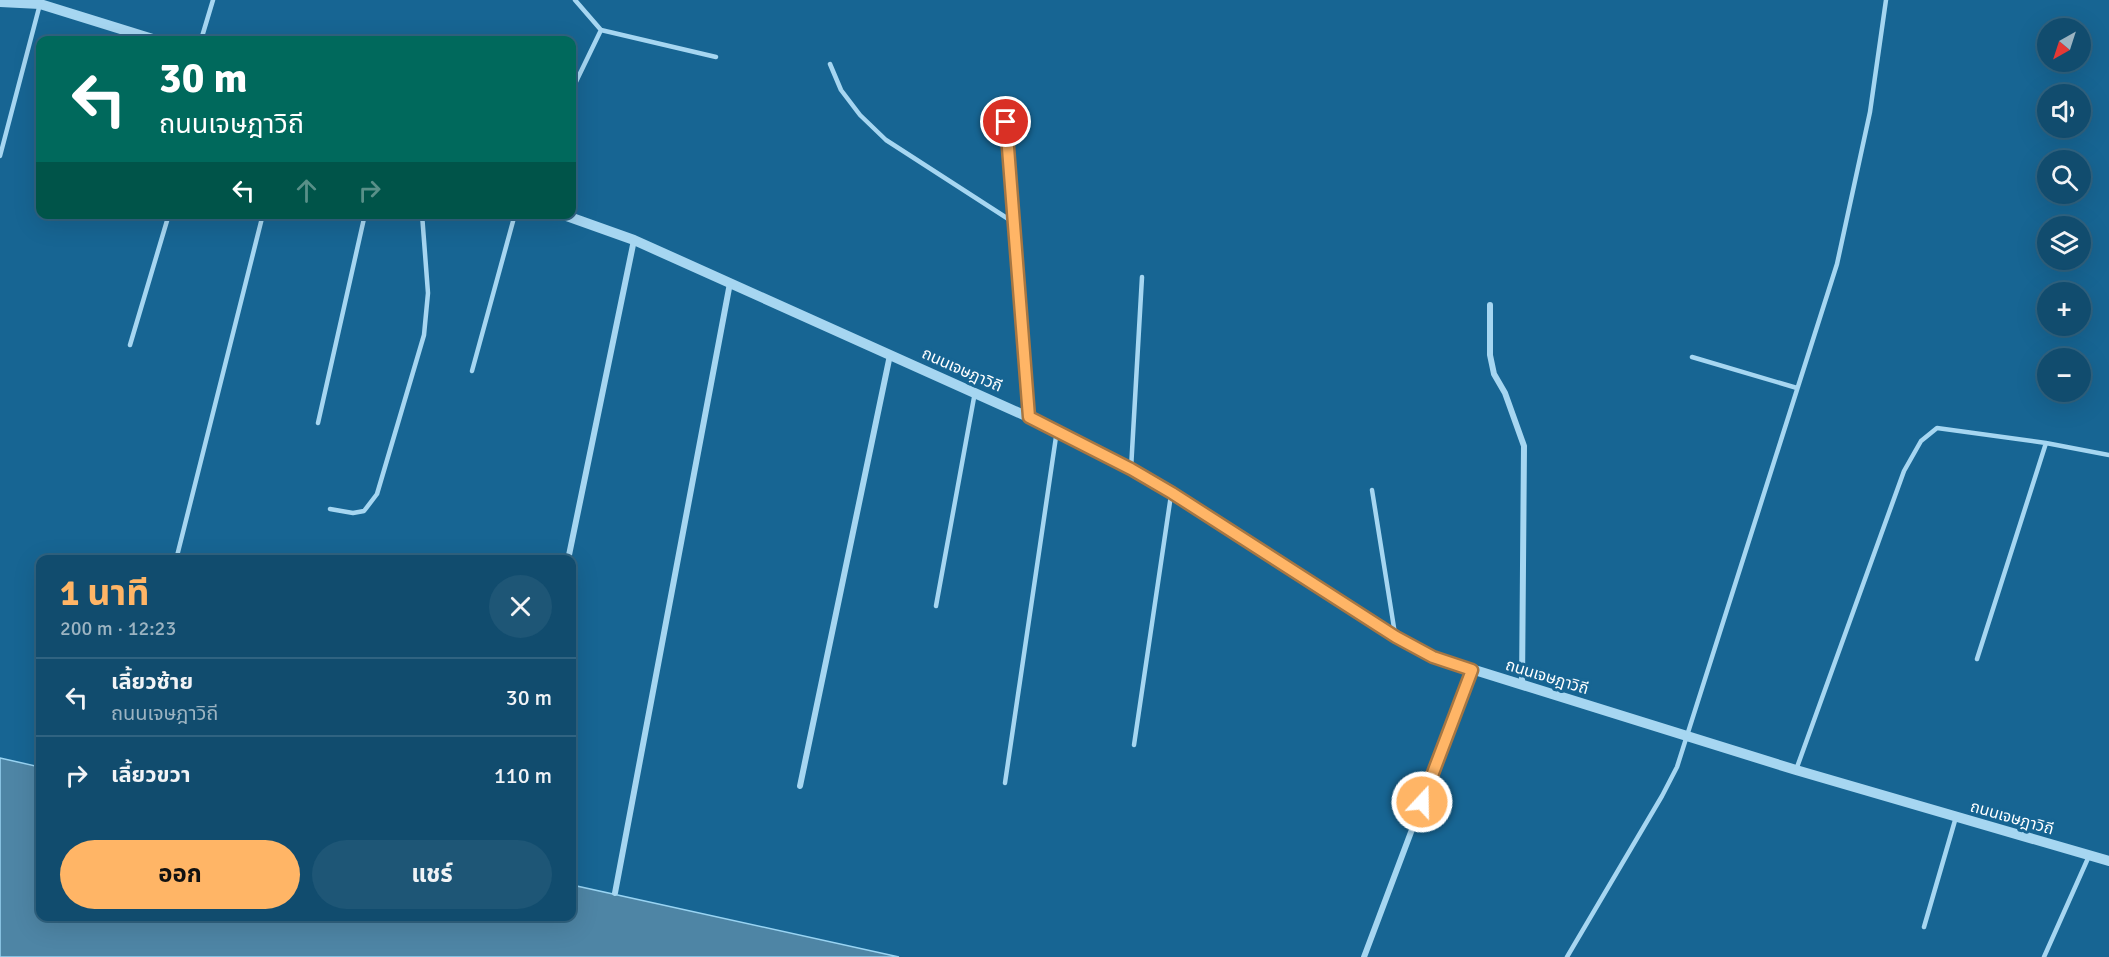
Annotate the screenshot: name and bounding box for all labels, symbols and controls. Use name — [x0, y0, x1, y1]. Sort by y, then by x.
north arrow — [2037, 18, 2091, 72]
map controls — [2037, 18, 2091, 402]
text: 30 m — [159, 53, 248, 104]
icon: left — [60, 60, 138, 138]
button: sound — [2037, 84, 2091, 138]
pin — [980, 96, 1031, 147]
icon: arrive — [989, 105, 1022, 138]
text: ถนนเจษฎาวิถี — [159, 108, 304, 141]
button: search — [2037, 150, 2091, 204]
icon: left — [227, 174, 260, 207]
icon: ahead — [290, 174, 323, 207]
icon: right — [353, 174, 386, 207]
button: layers — [2037, 216, 2091, 270]
button: + — [2037, 282, 2091, 336]
street label: ถนนเจษฎาวิถี — [919, 343, 1005, 397]
button: − — [2037, 348, 2091, 402]
text: 1 นาที — [60, 571, 149, 616]
button: close — [489, 575, 552, 638]
text: 200 m · 12:23 — [60, 616, 176, 641]
street label: ถนนเจษฎาวิถี — [1503, 655, 1591, 699]
text: เลี้ยวซ้าย — [111, 668, 193, 695]
icon: left — [60, 681, 93, 714]
text: 30 m — [506, 684, 552, 711]
text: ถนนเจษฎาวิถี — [111, 701, 218, 726]
icon: right — [60, 759, 93, 792]
text: เลี้ยวขวา — [111, 761, 191, 788]
text: 110 m — [494, 762, 552, 789]
position arrow — [1390, 770, 1454, 834]
street label: ถนนเจษฎาวิถี — [1968, 797, 2056, 839]
button: ออก — [60, 840, 300, 909]
button: แชร์ — [312, 840, 552, 909]

